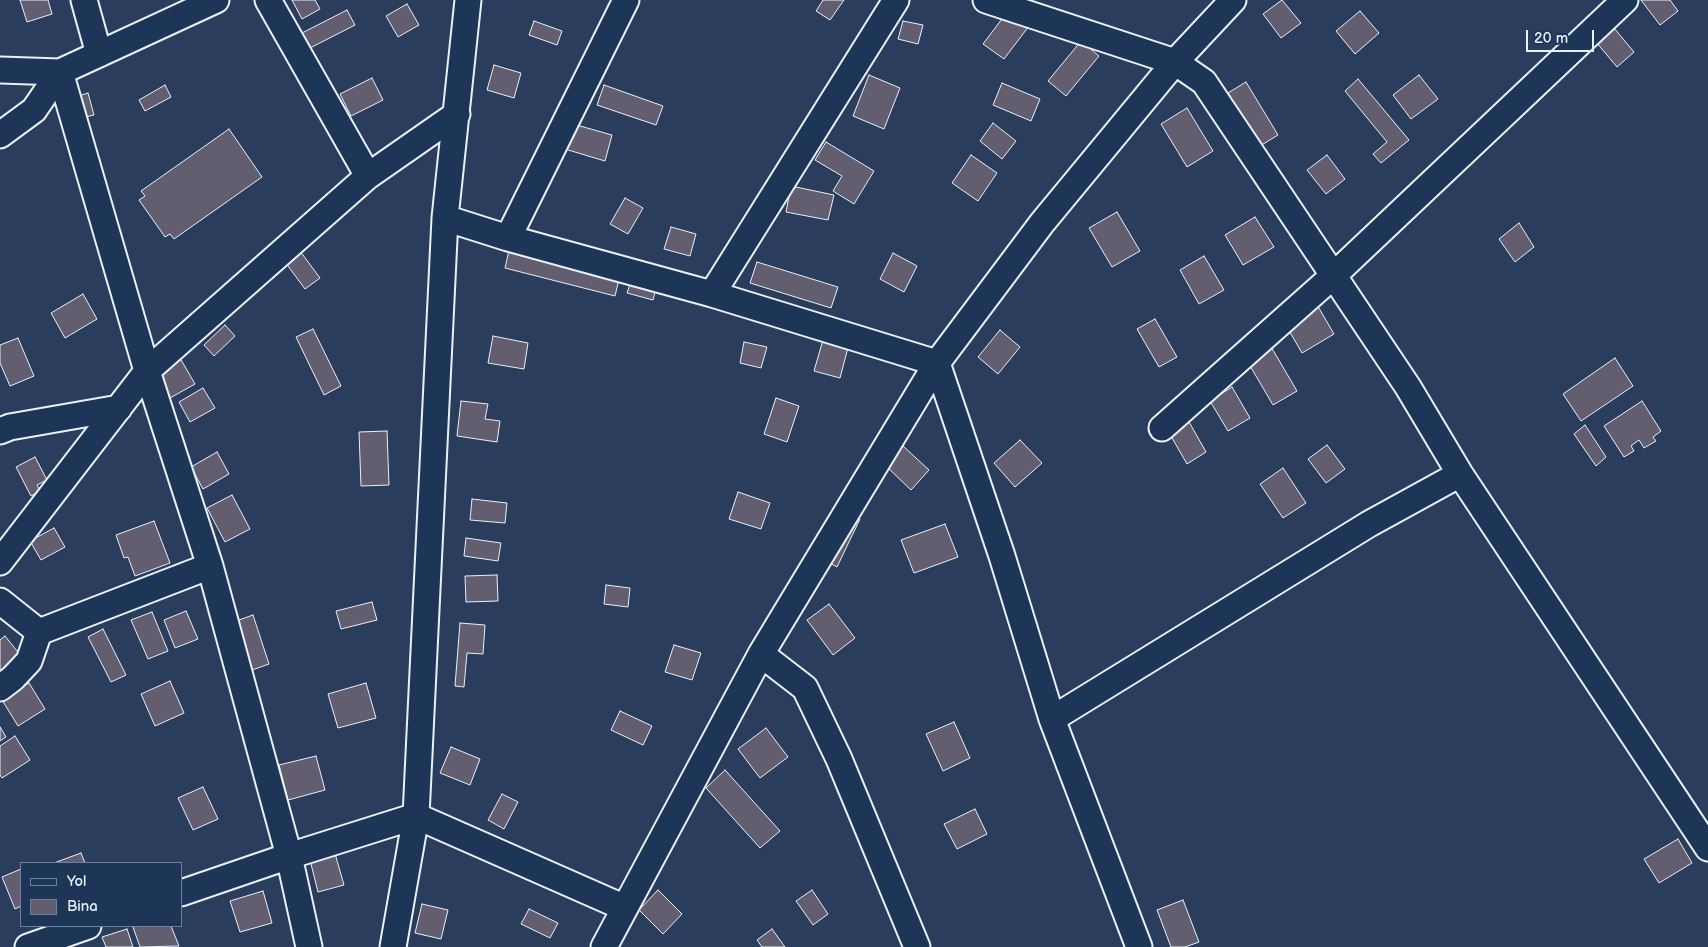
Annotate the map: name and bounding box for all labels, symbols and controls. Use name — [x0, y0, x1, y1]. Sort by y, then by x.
scale bar — [1528, 20, 1596, 52]
text: 20 m — [1534, 29, 1568, 48]
legend — [20, 862, 182, 927]
text: Yol — [67, 872, 86, 891]
text: Bina — [67, 897, 98, 916]

